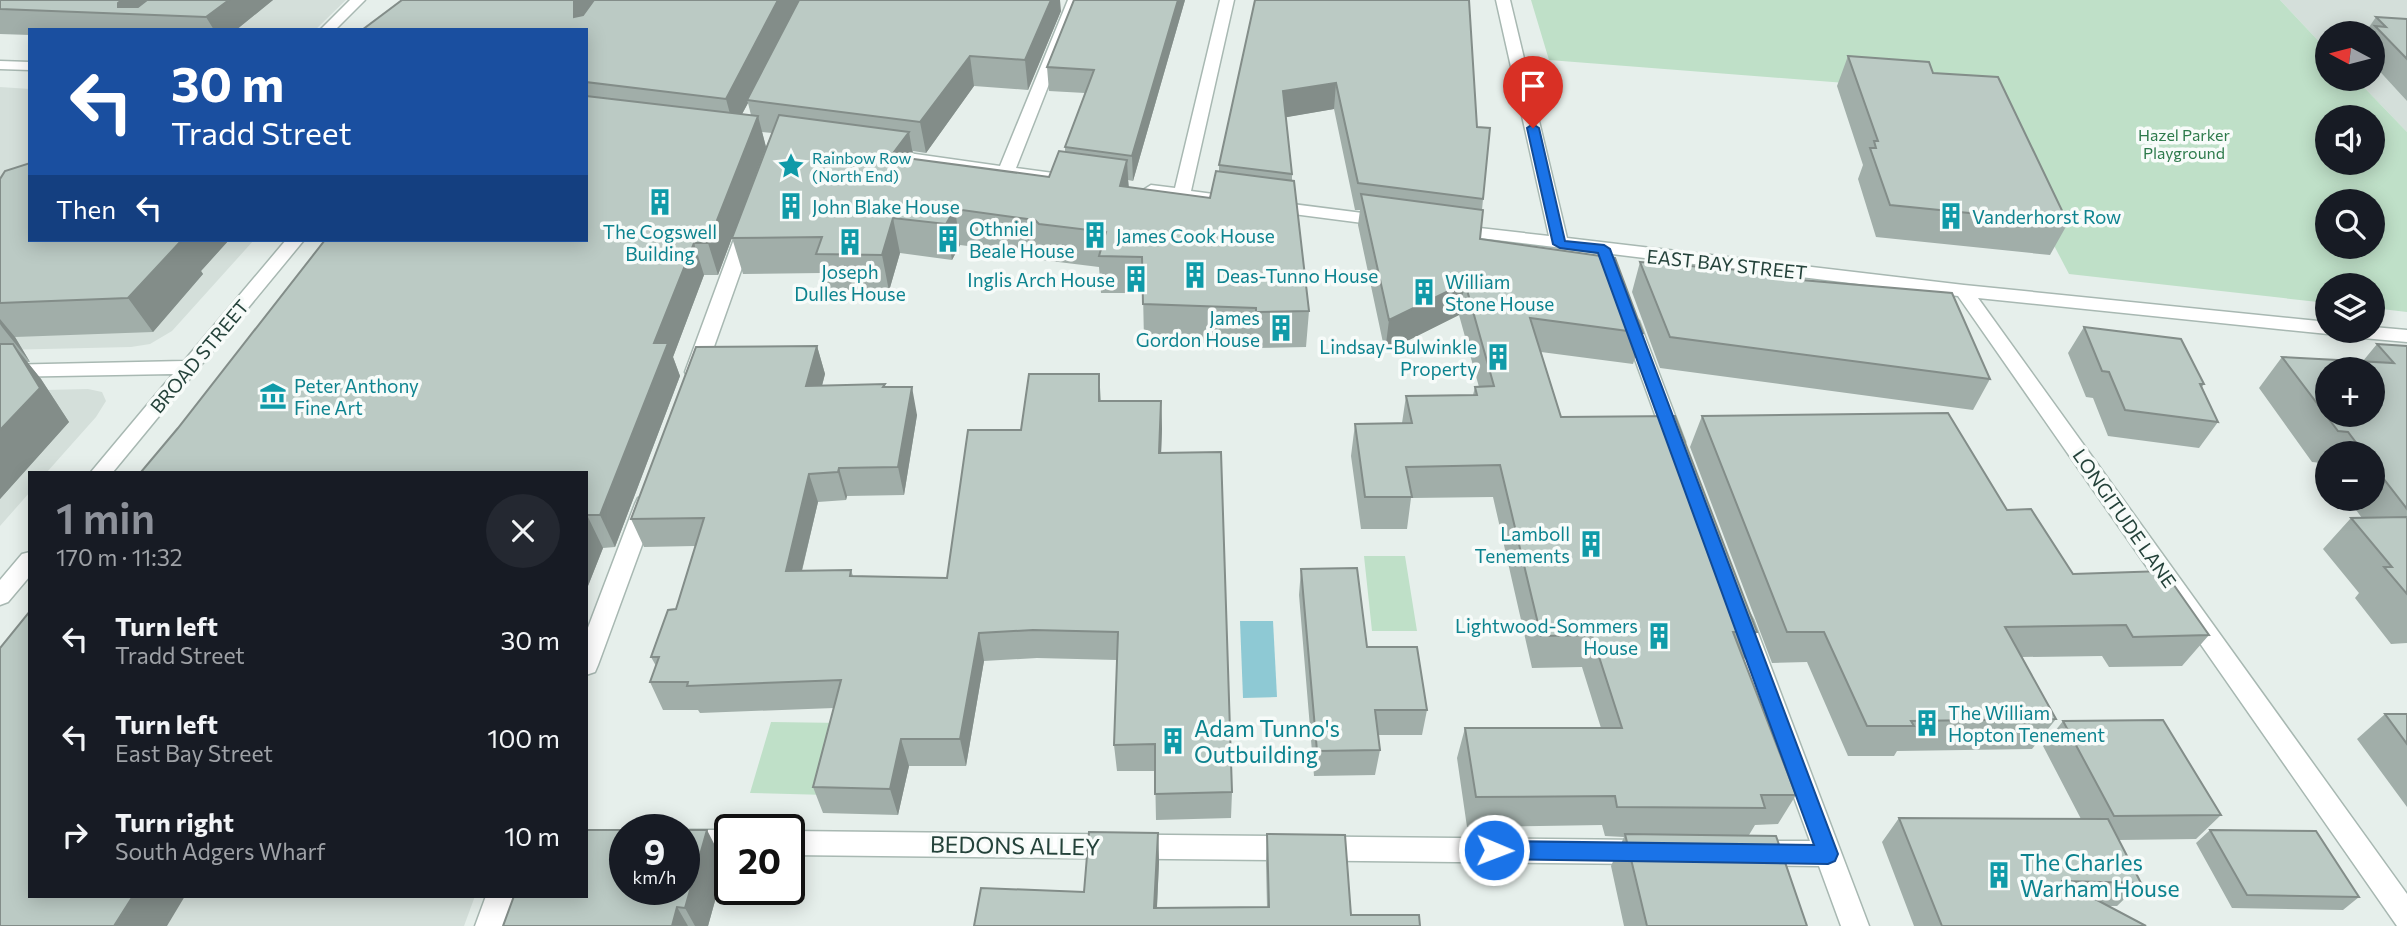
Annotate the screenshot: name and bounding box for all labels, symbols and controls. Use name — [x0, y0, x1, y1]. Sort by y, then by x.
north arrow — [2315, 21, 2385, 91]
map controls — [2315, 21, 2385, 511]
text: 30 m — [171, 52, 284, 112]
icon: left — [56, 56, 147, 147]
pin — [1503, 56, 1563, 128]
icon: arrive — [1514, 67, 1552, 105]
button: sound — [2315, 105, 2385, 175]
text: Tradd Street — [171, 112, 352, 152]
park label: Hazel Parker Playground — [2138, 125, 2230, 162]
place label: Rainbow Row (North End) — [812, 148, 911, 185]
place icon: Rainbow Row (North End) — [776, 151, 806, 181]
building icon: The Cogswell Building — [645, 187, 675, 217]
icon: left — [130, 189, 168, 227]
button: search — [2315, 189, 2385, 259]
building icon: John Blake House — [776, 191, 806, 221]
text: Then — [56, 193, 116, 224]
place label: John Blake House — [812, 195, 960, 218]
building icon: Vanderhorst Row — [1936, 201, 1966, 231]
place label: Vanderhorst Row — [1972, 205, 2121, 228]
place label: Othniel Beale House — [969, 217, 1075, 262]
place label: The Cogswell Building — [603, 220, 717, 265]
building icon: James Cook House — [1080, 220, 1110, 250]
building icon: Othniel Beale House — [933, 224, 963, 254]
place label: James Cook House — [1116, 224, 1275, 247]
building icon: Joseph Dulles House — [835, 227, 865, 257]
street label: EAST BAY STREET — [1646, 244, 1808, 284]
place label: Joseph Dulles House — [794, 260, 906, 305]
building icon: Deas-Tunno House — [1180, 260, 1210, 290]
building icon: Inglis Arch House — [1121, 264, 1151, 294]
place label: Deas-Tunno House — [1216, 264, 1378, 287]
place label: Inglis Arch House — [967, 268, 1115, 291]
place label: William Stone House — [1445, 270, 1554, 315]
button: layers — [2315, 273, 2385, 343]
building icon: William Stone House — [1409, 277, 1439, 307]
street label: BROAD STREET — [145, 295, 253, 417]
place label: James Gordon House — [1136, 306, 1260, 351]
building icon: James Gordon House — [1266, 313, 1296, 343]
place label: Lindsay-Bulwinkle Property — [1319, 335, 1477, 380]
building icon: Lindsay-Bulwinkle Property — [1483, 342, 1513, 372]
button: + — [2315, 357, 2385, 427]
place label: Peter Anthony Fine Art — [294, 374, 419, 419]
museum icon: Peter Anthony Fine Art — [258, 381, 288, 411]
button: − — [2315, 441, 2385, 511]
street label: LONGITUDE LANE — [2068, 444, 2182, 592]
text: 1 min — [56, 491, 155, 543]
button: close — [486, 494, 560, 568]
place label: Lamboll Tenements — [1474, 522, 1570, 567]
building icon: Lamboll Tenements — [1576, 529, 1606, 559]
text: 170 m · 11:32 — [56, 543, 183, 571]
text: Turn left — [115, 610, 218, 641]
place label: Lightwood-Sommers House — [1455, 614, 1638, 659]
icon: left — [56, 620, 94, 658]
building icon: Lightwood-Sommers House — [1644, 621, 1674, 651]
text: 30 m — [501, 624, 560, 655]
text: Tradd Street — [115, 641, 245, 669]
place label: The William Hopton Tenement — [1948, 701, 2105, 746]
text: Turn left — [115, 708, 218, 739]
building icon: The William Hopton Tenement — [1912, 708, 1942, 738]
place label: Adam Tunno's Outbuilding — [1194, 714, 1340, 768]
icon: left — [56, 718, 94, 756]
text: 100 m — [487, 722, 560, 753]
building icon: Adam Tunno's Outbuilding — [1158, 726, 1188, 756]
text: East Bay Street — [115, 739, 273, 767]
text: Turn right — [115, 806, 234, 837]
position arrow — [1457, 813, 1531, 887]
speed limit sign: 20 — [714, 814, 805, 905]
icon: right — [56, 816, 94, 854]
text: 10 m — [504, 820, 560, 851]
text: 9 — [644, 829, 665, 872]
street label: BEDONS ALLEY — [930, 830, 1100, 860]
text: South Adgers Wharf — [115, 837, 326, 865]
place label: The Charles Warham House — [2020, 848, 2180, 902]
building icon: The Charles Warham House — [1984, 860, 2014, 890]
text: km/h — [633, 866, 676, 888]

